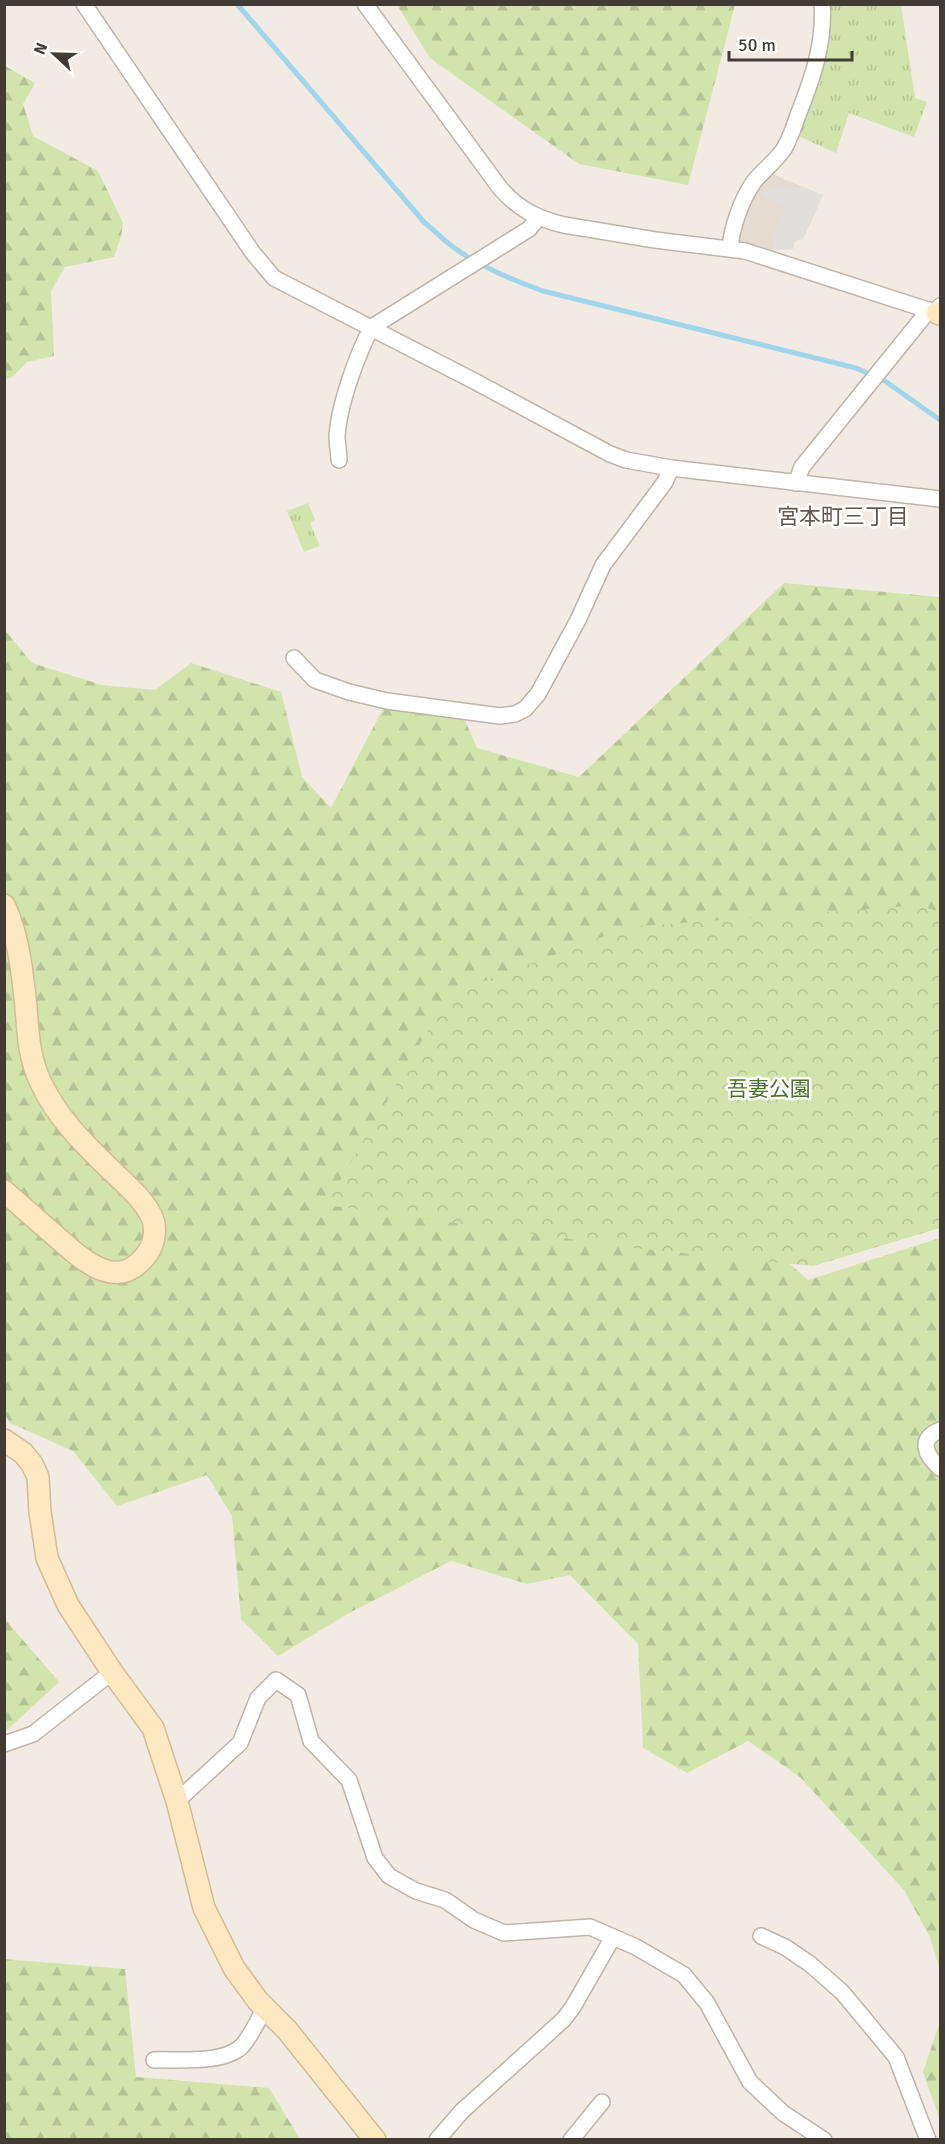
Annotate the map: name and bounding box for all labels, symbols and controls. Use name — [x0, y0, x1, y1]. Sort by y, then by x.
north arrow — [24, 24, 84, 84]
scale bar — [729, 24, 852, 62]
text: 50 m — [738, 34, 776, 56]
text: N — [30, 40, 52, 58]
district label: 宮本町三丁目 — [777, 503, 909, 530]
park label: 吾妻公園 — [727, 1076, 811, 1102]

